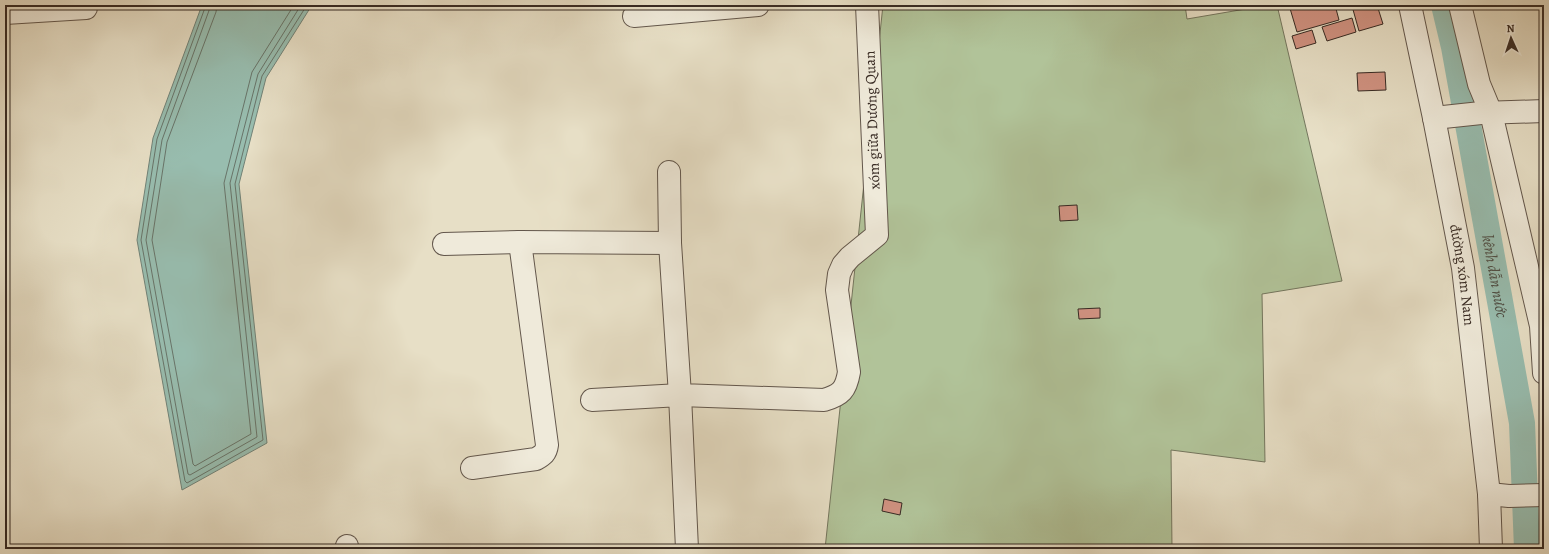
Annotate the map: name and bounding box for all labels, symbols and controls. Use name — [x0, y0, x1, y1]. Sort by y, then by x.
north arrow — [1491, 18, 1531, 58]
text: N — [1506, 21, 1515, 36]
street label: xóm giữa Dương Quan — [860, 50, 884, 190]
street label: đường xóm Nam — [1445, 222, 1480, 327]
water label: kênh dẫn nước — [1476, 233, 1513, 320]

